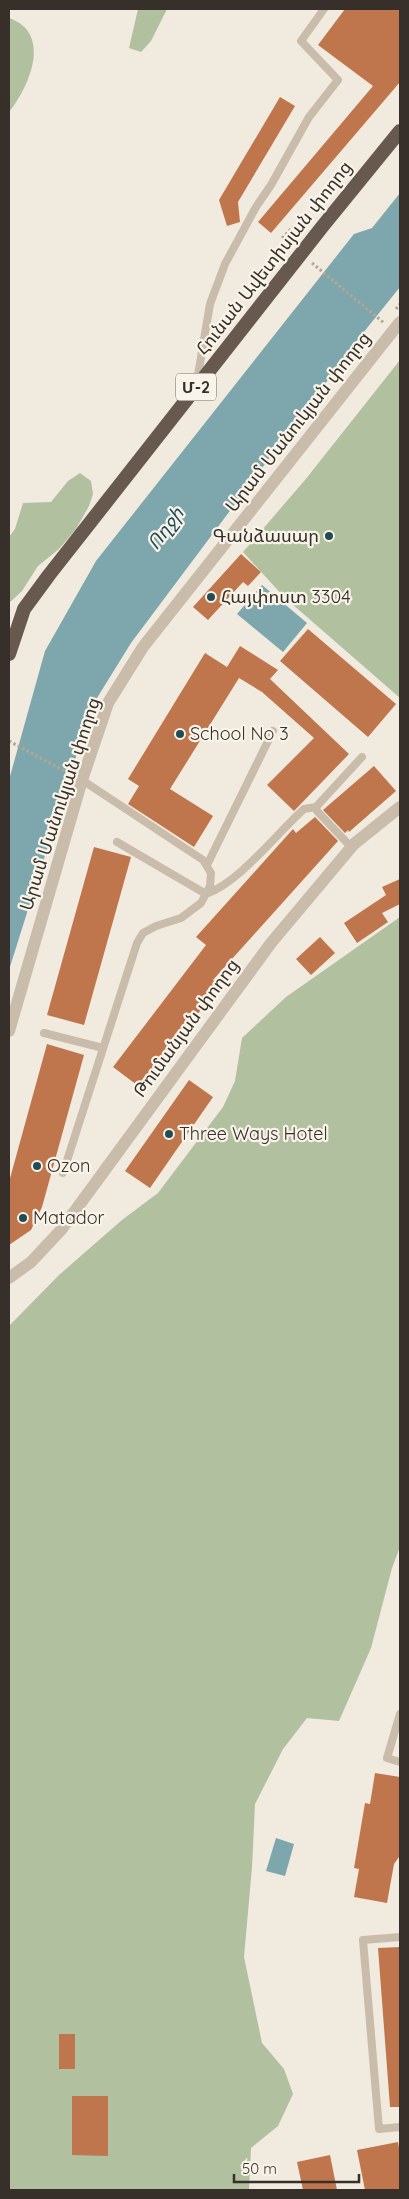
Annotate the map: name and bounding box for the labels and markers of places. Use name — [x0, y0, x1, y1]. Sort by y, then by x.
place label: Գանձասար — [213, 524, 319, 547]
marker: Գանձասար — [323, 530, 335, 542]
place label: Հայփոստ 3304 — [221, 585, 351, 608]
marker: Հայփոստ 3304 — [205, 591, 217, 603]
place label: School No 3 — [190, 722, 289, 745]
marker: School No 3 — [174, 728, 186, 740]
place label: Three Ways Hotel — [179, 1122, 328, 1145]
marker: Three Ways Hotel — [163, 1128, 175, 1140]
place label: Ozon — [47, 1154, 91, 1177]
marker: Ozon — [31, 1160, 43, 1172]
place label: Matador — [33, 1206, 105, 1229]
marker: Matador — [17, 1212, 29, 1224]

